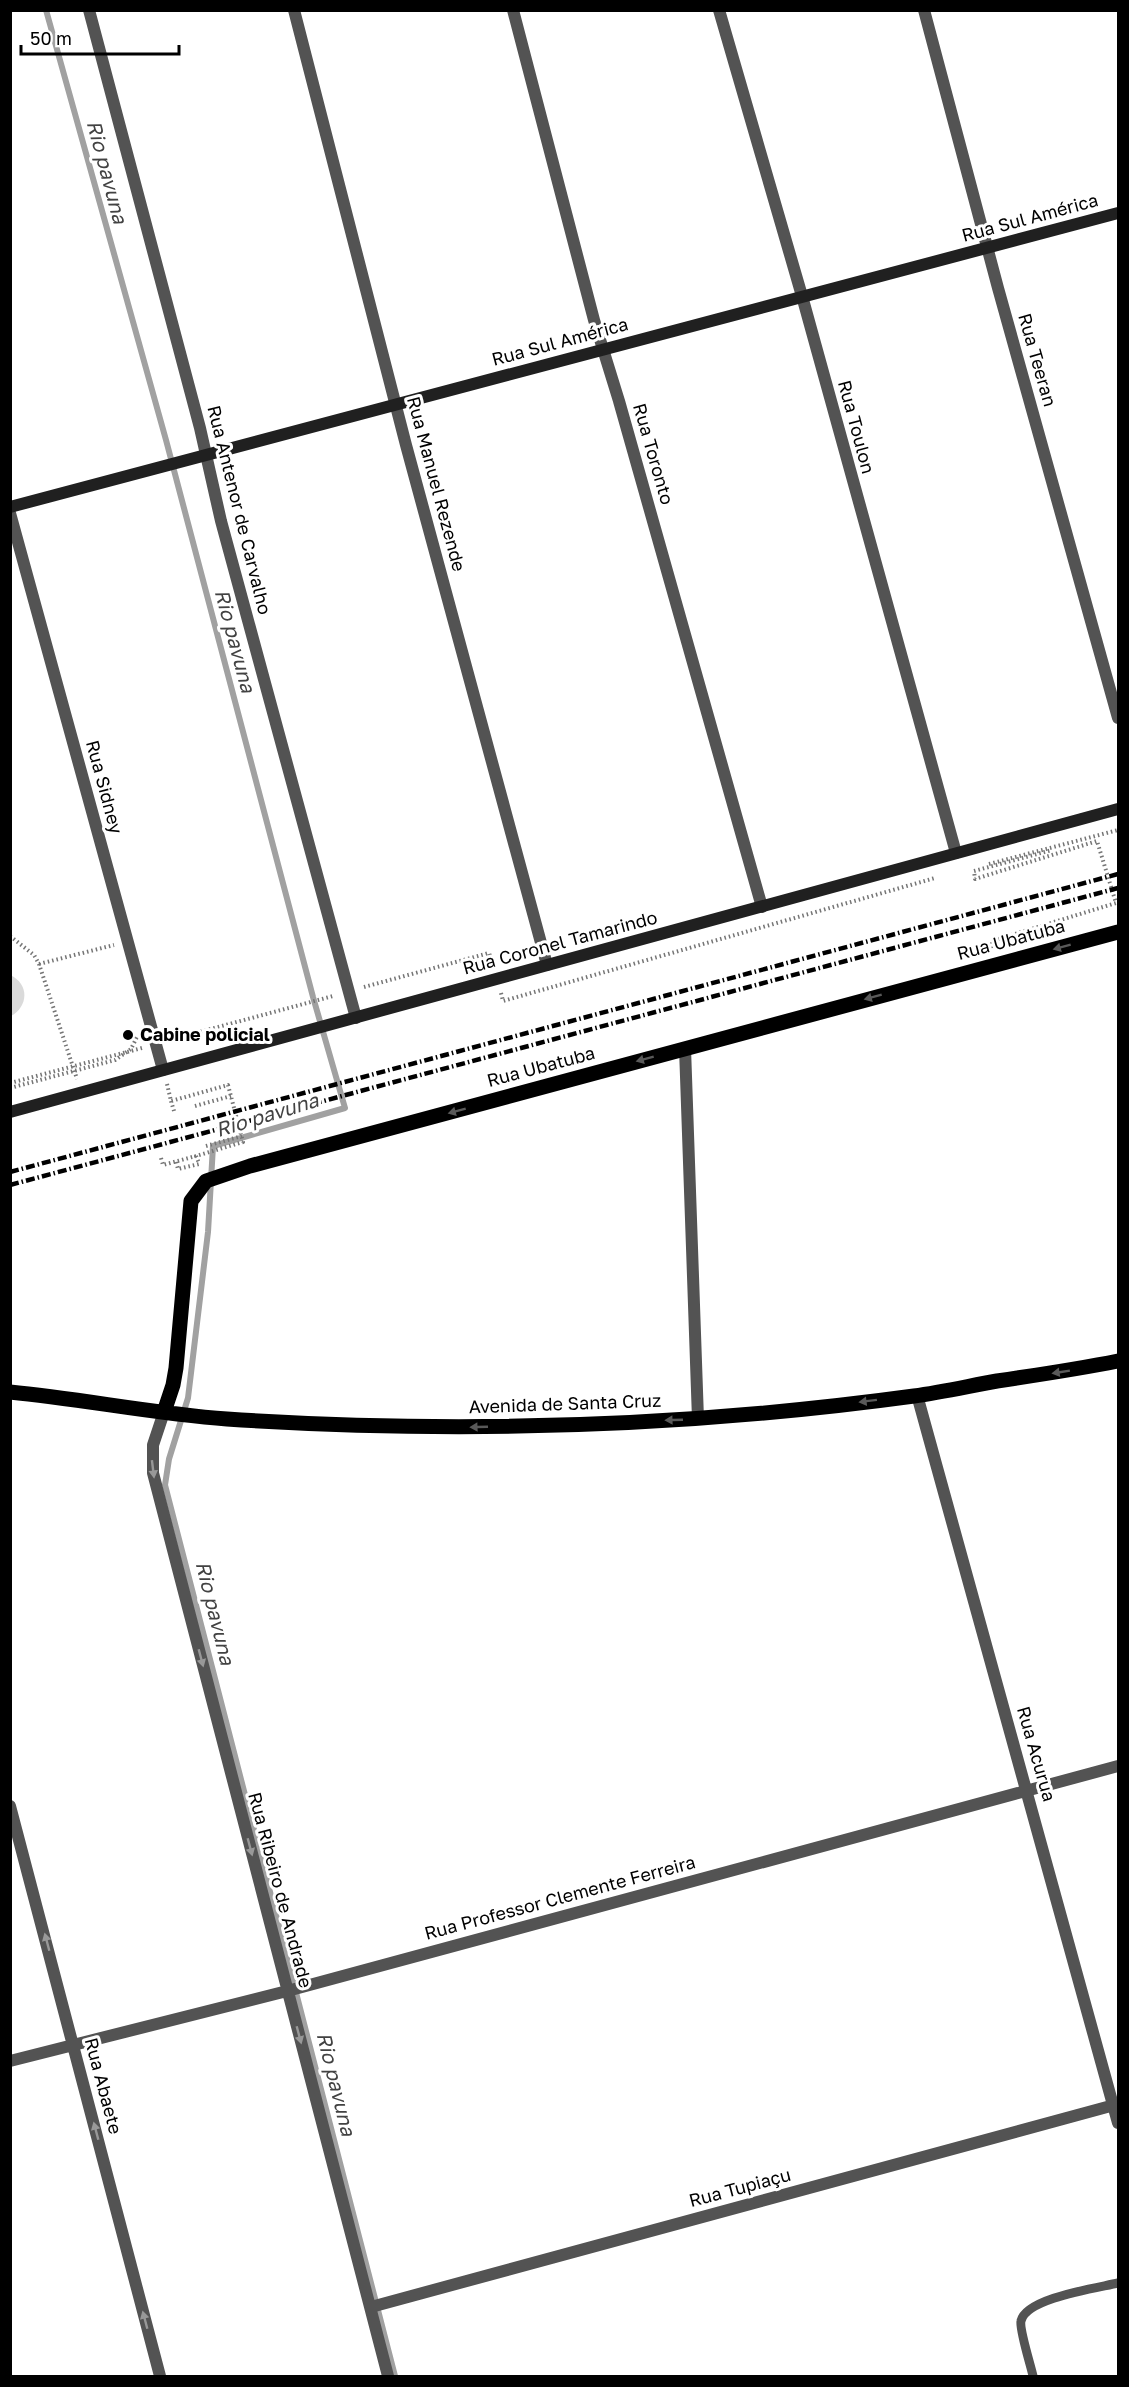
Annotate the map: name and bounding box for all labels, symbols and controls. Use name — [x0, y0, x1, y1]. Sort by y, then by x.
scale bar — [21, 18, 178, 56]
text: 50 m — [30, 27, 72, 49]
water label: Rio pavuna — [83, 117, 133, 227]
street label: Rua Sul América — [959, 188, 1100, 246]
street label: Rua Teeran — [1014, 311, 1062, 409]
street label: Rua Sul América — [489, 312, 630, 370]
street label: Rua Toulon — [834, 377, 880, 476]
street label: Rua Manuel Rezende — [403, 394, 471, 574]
street label: Rua Toronto — [629, 401, 679, 507]
street label: Rua Antenor de Carvalho — [203, 403, 277, 617]
water label: Rio pavuna — [211, 586, 261, 696]
street label: Rua Sidney — [82, 737, 128, 836]
street label: Rua Coronel Tamarindo — [460, 905, 659, 979]
street label: Rua Ubatuba — [954, 914, 1067, 964]
one-way arrow — [1053, 943, 1071, 953]
one-way arrow — [864, 993, 882, 1002]
place label: Cabine policial — [140, 1023, 270, 1045]
marker: Cabine policial — [121, 1028, 135, 1042]
street label: Rua Ubatuba — [484, 1041, 597, 1091]
one-way arrow — [635, 1054, 654, 1064]
water label: Rio pavuna — [212, 1087, 322, 1141]
one-way arrow — [447, 1106, 466, 1116]
one-way arrow — [1051, 1368, 1070, 1377]
street label: Avenida de Santa Cruz — [468, 1389, 662, 1417]
one-way arrow — [859, 1397, 878, 1406]
one-way arrow — [665, 1415, 684, 1424]
one-way arrow — [470, 1422, 489, 1432]
one-way arrow — [149, 1460, 158, 1479]
water label: Rio pavuna — [191, 1558, 241, 1668]
one-way arrow — [197, 1649, 206, 1667]
street label: Rua Acurua — [1013, 1704, 1061, 1804]
street label: Rua Ribeiro de Andrade — [244, 1789, 318, 1990]
one-way arrow — [245, 1838, 255, 1856]
street label: Rua Professor Clemente Ferreira — [422, 1850, 698, 1944]
one-way arrow — [41, 1933, 51, 1952]
one-way arrow — [294, 2026, 304, 2045]
water label: Rio pavuna — [312, 2029, 362, 2139]
street label: Rua Abaete — [81, 2035, 127, 2136]
one-way arrow — [91, 2122, 101, 2140]
street label: Rua Tupiaçu — [686, 2163, 793, 2211]
one-way arrow — [140, 2311, 149, 2329]

